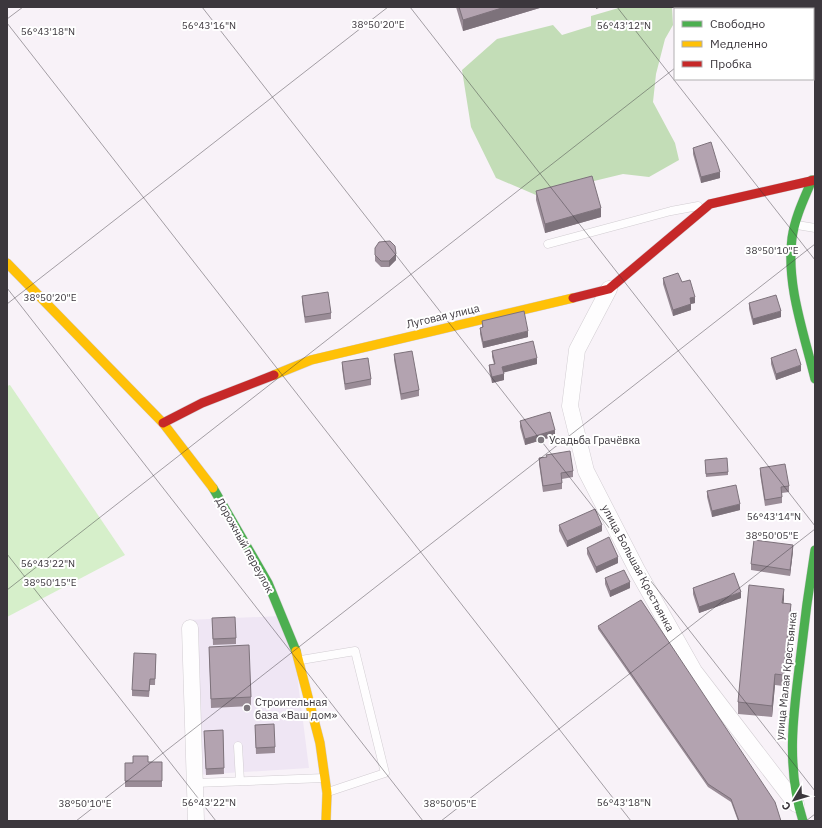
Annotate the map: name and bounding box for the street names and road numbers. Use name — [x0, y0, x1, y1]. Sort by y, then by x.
street label: Луговая улица — [405, 301, 481, 331]
street label: Дорожный переулок — [213, 495, 277, 595]
street label: улица Большая Крестьянка — [599, 502, 677, 634]
street label: улица Малая Крестьянка — [772, 611, 800, 741]

